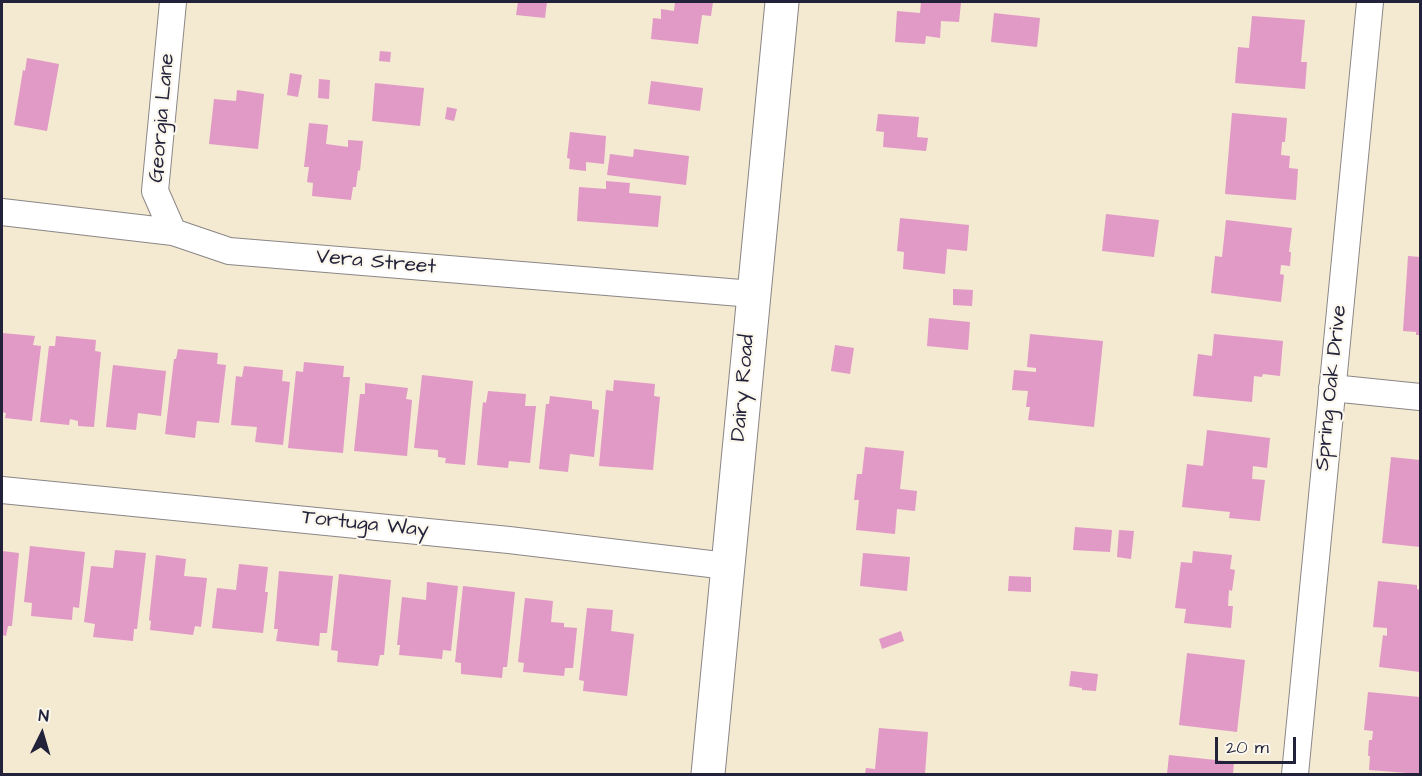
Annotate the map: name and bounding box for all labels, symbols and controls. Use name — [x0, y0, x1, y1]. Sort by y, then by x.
street label: Georgia Lane — [145, 52, 181, 184]
street label: Vera Street — [315, 245, 437, 281]
street label: Spring Oak Drive — [1311, 304, 1353, 472]
street label: Dairy Road — [727, 333, 761, 443]
street label: Tortuga Way — [300, 506, 430, 544]
north arrow — [12, 704, 72, 764]
text: N — [38, 705, 50, 727]
scale bar — [1218, 725, 1299, 763]
text: 20 m — [1226, 735, 1269, 760]

